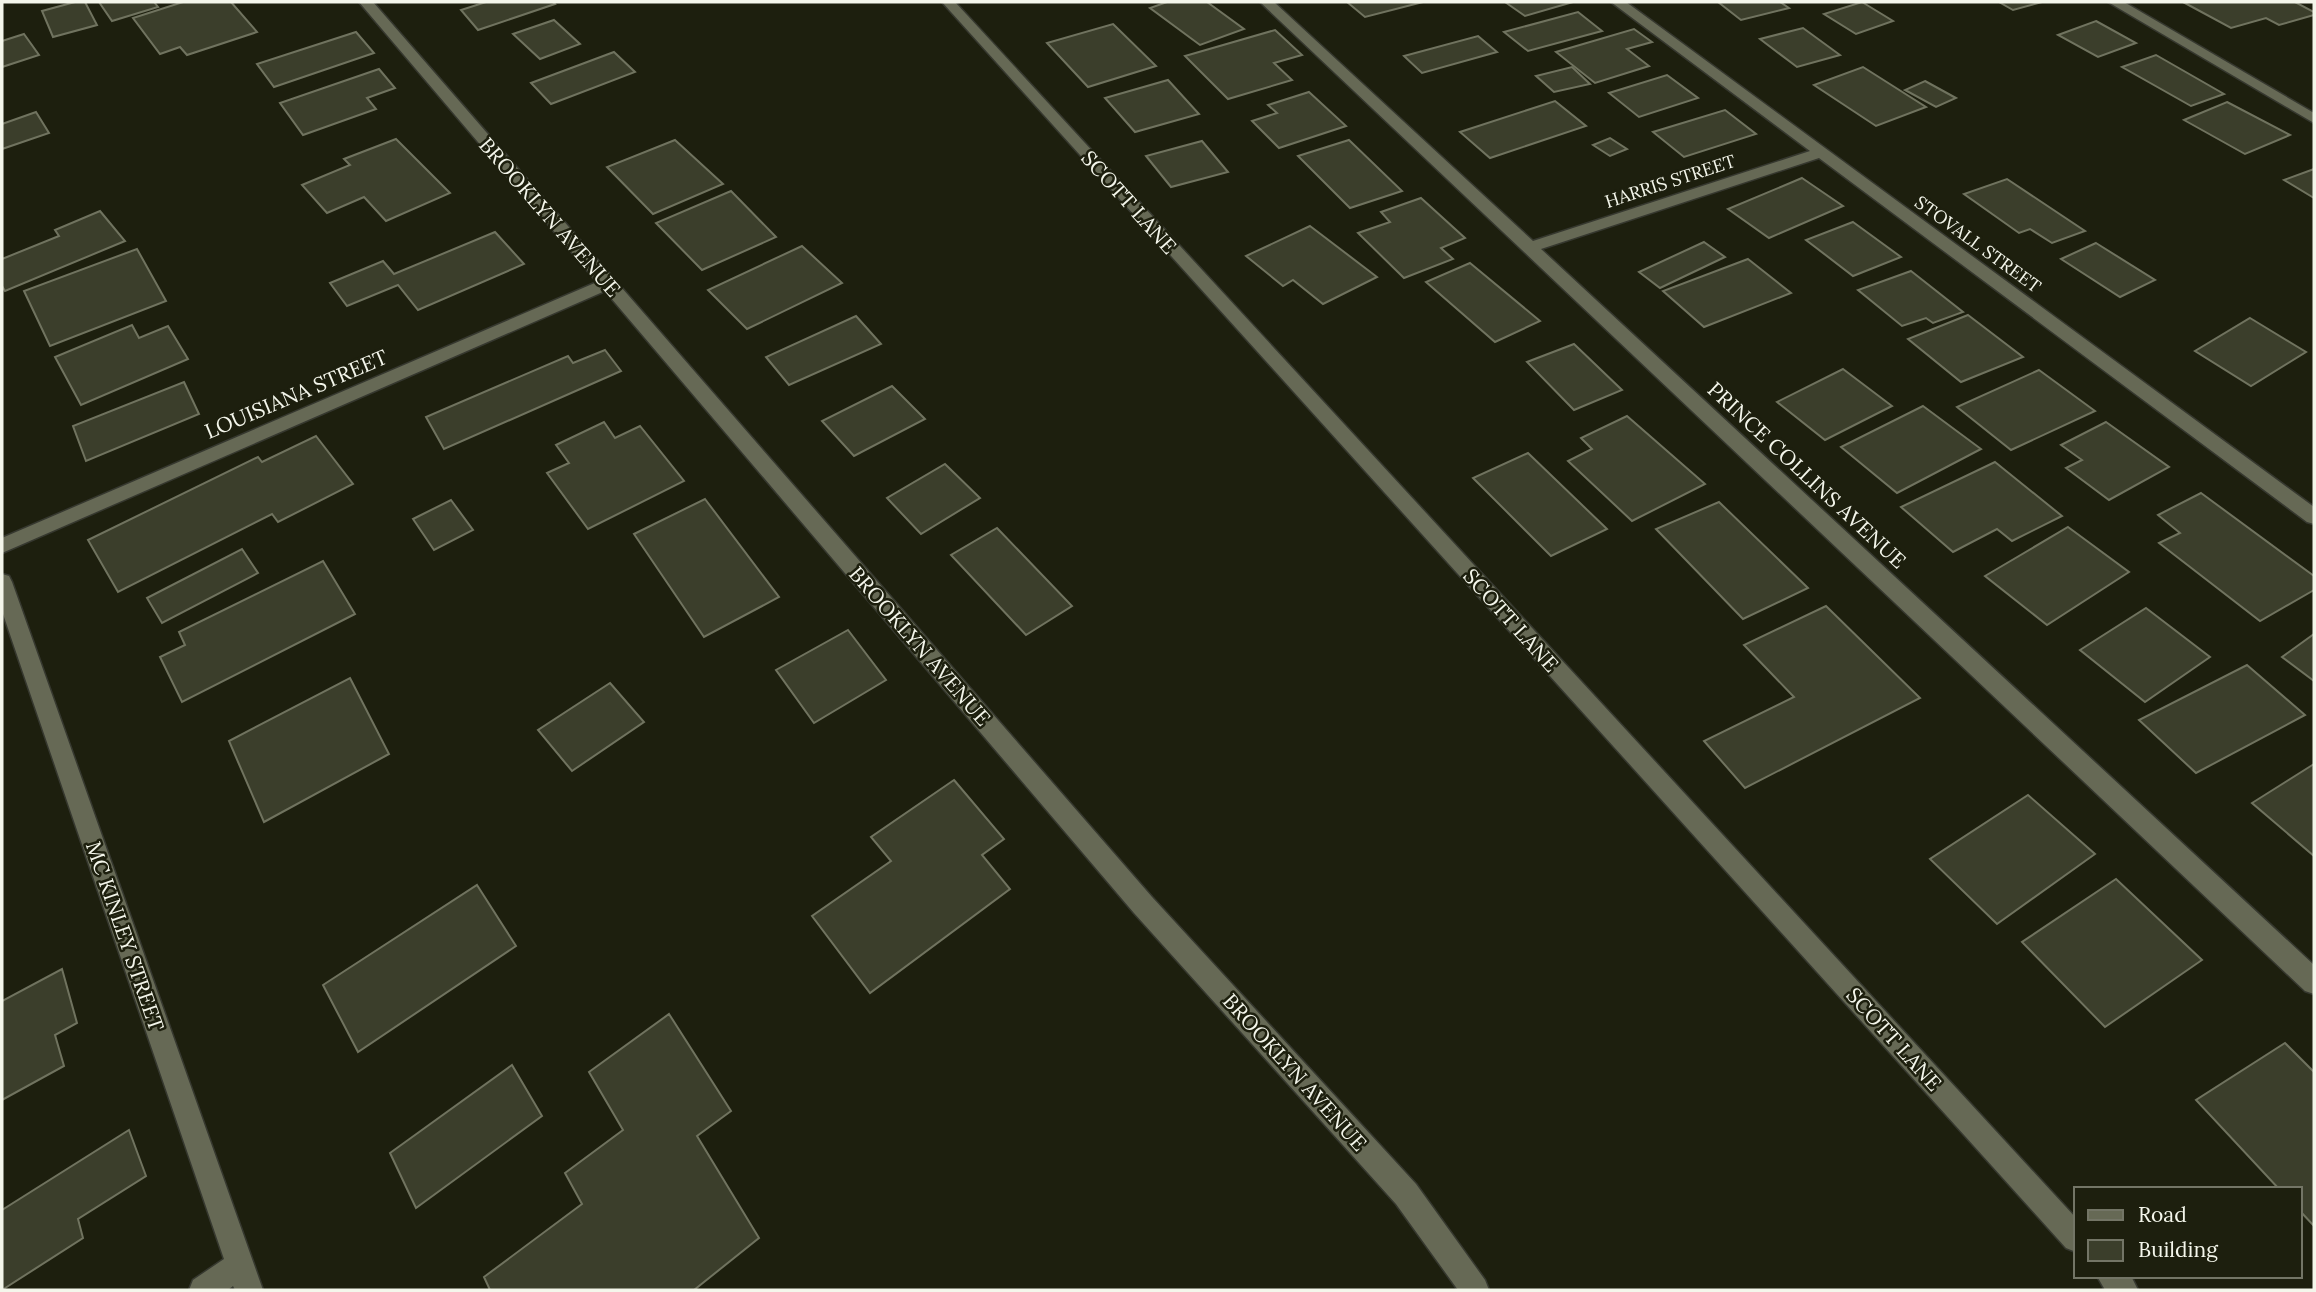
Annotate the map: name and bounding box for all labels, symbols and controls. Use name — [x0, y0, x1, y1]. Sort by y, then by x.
street label: BROOKLYN AVENUE — [473, 132, 627, 302]
street label: SCOTT LANE — [1075, 145, 1183, 259]
street label: HARRIS STREET — [1602, 149, 1739, 213]
street label: STOVALL STREET — [1910, 190, 2046, 298]
street label: LOUISIANA STREET — [201, 343, 391, 445]
street label: PRINCE COLLINS AVENUE — [1702, 376, 1912, 574]
street label: BROOKLYN AVENUE — [843, 561, 997, 731]
street label: SCOTT LANE — [1457, 563, 1565, 677]
street label: MC KINLEY STREET — [80, 838, 170, 1034]
street label: SCOTT LANE — [1840, 982, 1948, 1096]
street label: BROOKLYN AVENUE — [1217, 988, 1373, 1156]
legend — [2074, 1187, 2302, 1278]
text: Road — [2138, 1201, 2187, 1228]
text: Building — [2138, 1236, 2218, 1263]

